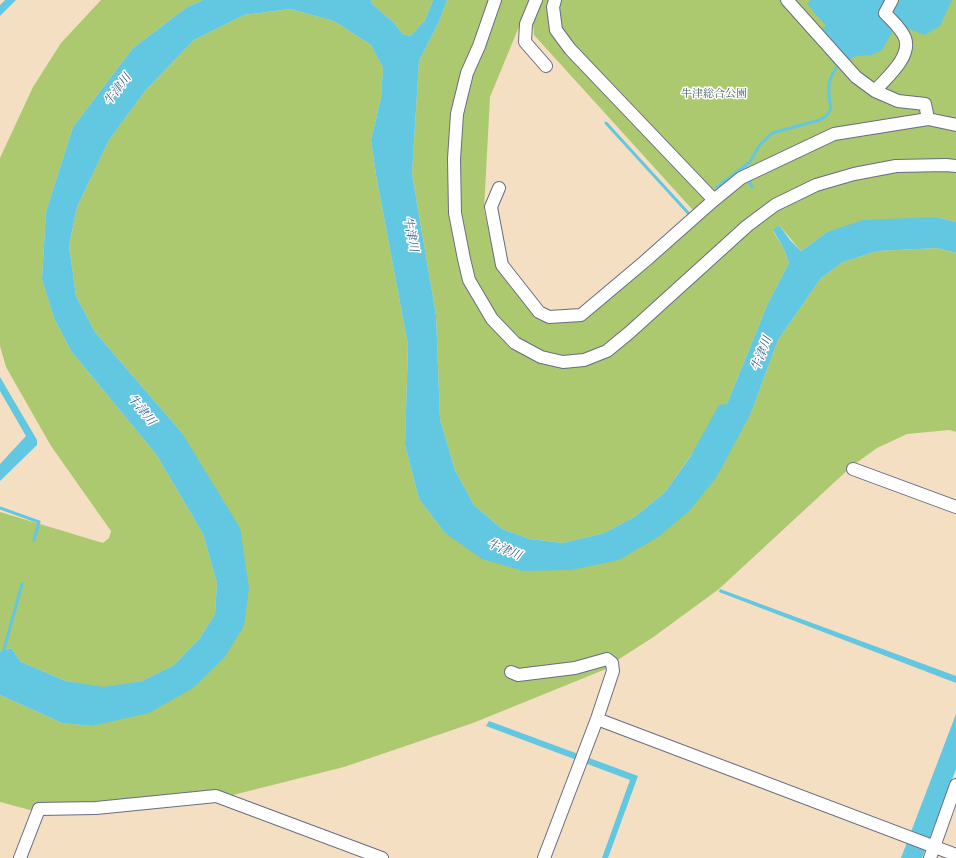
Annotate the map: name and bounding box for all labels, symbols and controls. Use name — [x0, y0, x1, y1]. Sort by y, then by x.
water label: 牛津川 — [101, 71, 135, 109]
park label: 牛津総合公園 — [681, 87, 747, 101]
water label: 牛津川 — [399, 215, 421, 253]
water label: 牛津川 — [749, 335, 775, 373]
water label: 牛津川 — [124, 391, 158, 429]
water label: 牛津川 — [485, 536, 523, 564]

